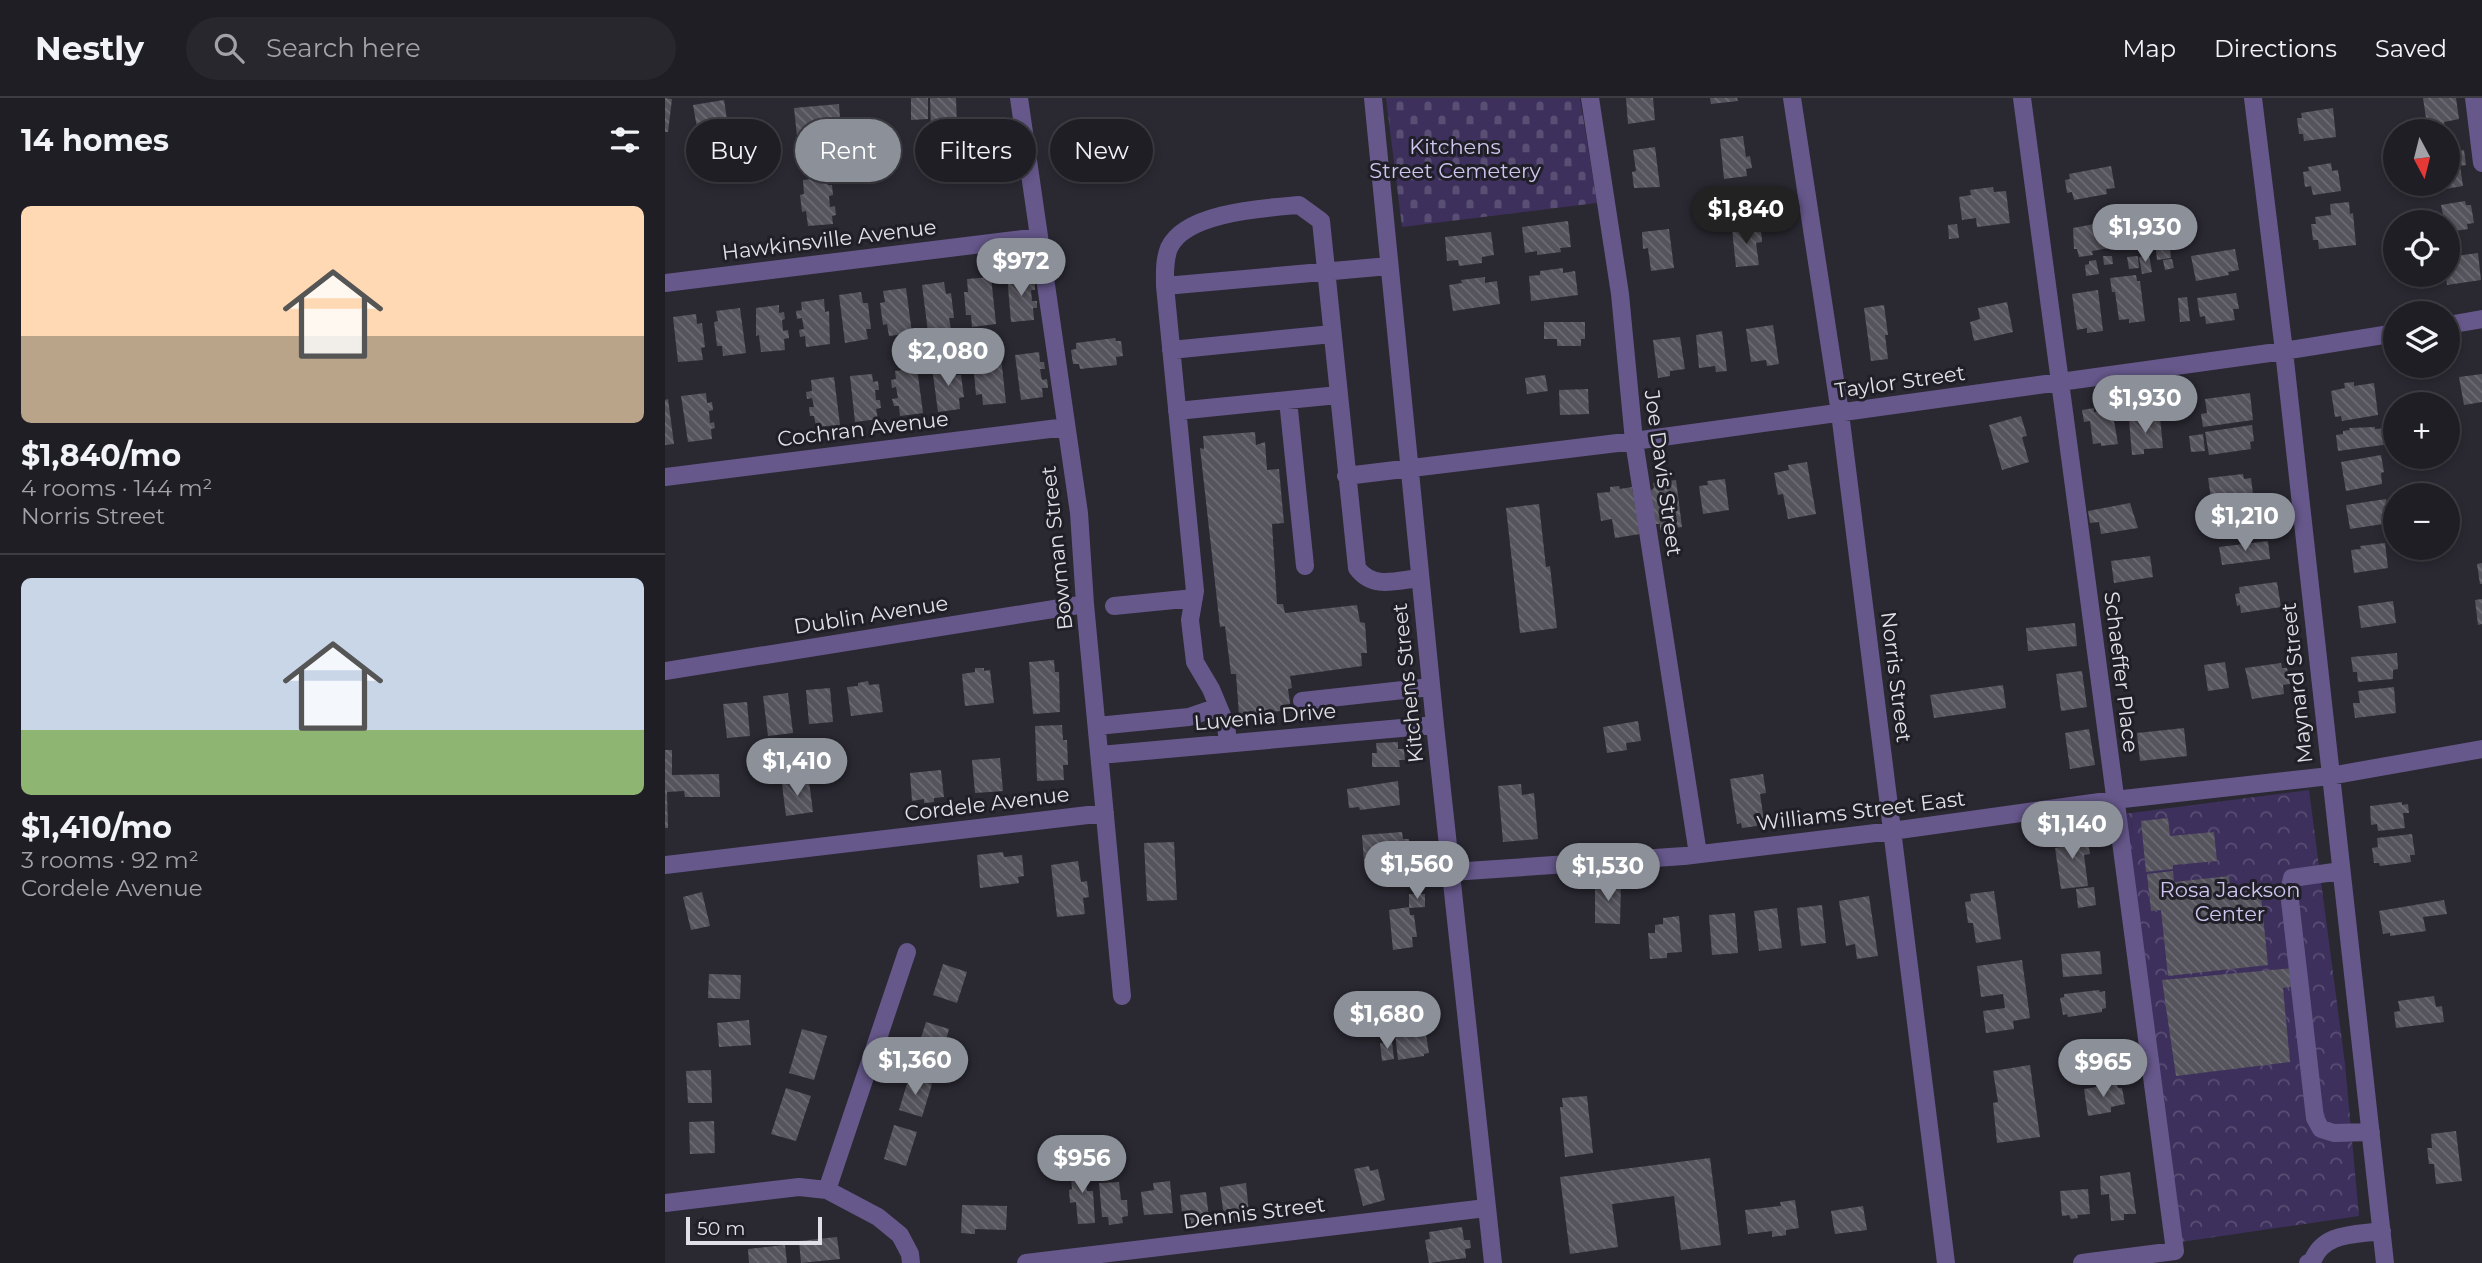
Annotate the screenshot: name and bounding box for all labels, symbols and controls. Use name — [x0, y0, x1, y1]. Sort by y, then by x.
search box — [186, 17, 676, 80]
text: Nestly — [35, 28, 144, 68]
icon: search — [210, 29, 248, 67]
text: Search here — [266, 32, 421, 64]
text: Map — [2123, 34, 2176, 63]
text: Directions — [2214, 34, 2337, 63]
text: Saved — [2375, 34, 2447, 63]
chip: Buy — [686, 119, 781, 182]
chip: Rent — [795, 119, 901, 182]
chip: Filters — [915, 119, 1036, 182]
chip: New — [1050, 119, 1153, 182]
north arrow — [2383, 119, 2461, 196]
map controls — [2383, 119, 2460, 560]
icon: filters — [606, 121, 644, 159]
text: 14 homes — [21, 122, 169, 159]
park label: Kitchens Street Cemetery — [1369, 134, 1541, 183]
pin: $1,840 — [1689, 186, 1803, 246]
text: $1,840 — [1708, 195, 1784, 223]
pin: $1,930 — [2088, 204, 2202, 264]
button: locate — [2383, 210, 2460, 287]
text: $1,930 — [2108, 213, 2182, 241]
street label: Hawkinsville Avenue — [720, 214, 938, 265]
pin: $972 — [980, 238, 1062, 298]
text: $972 — [993, 247, 1049, 275]
icon: home — [270, 251, 396, 377]
button: layers — [2383, 301, 2460, 378]
pin: $2,080 — [891, 328, 1005, 388]
text: $2,080 — [908, 337, 988, 365]
street label: Taylor Street — [1833, 360, 1967, 403]
pin: $1,930 — [2088, 376, 2202, 435]
text: $1,930 — [2108, 384, 2182, 412]
street label: Joe Davis Street — [1639, 387, 1688, 558]
button: + — [2383, 392, 2460, 469]
street label: Cochran Avenue — [776, 406, 950, 451]
text: $1,840/mo — [21, 437, 181, 474]
street label: Bowman Street — [1035, 465, 1078, 631]
text: 4 rooms · 144 m² — [21, 474, 213, 502]
button: − — [2383, 483, 2460, 560]
pin: $1,210 — [2188, 494, 2302, 553]
text: Norris Street — [21, 502, 165, 530]
text: $1,210 — [2211, 502, 2279, 530]
street label: Dublin Avenue — [792, 590, 950, 639]
street label: Schaeffer Place — [2099, 590, 2144, 754]
street label: Maynard Street — [2276, 601, 2317, 765]
street label: Kitchens Street — [1387, 602, 1428, 764]
street label: Norris Street — [1876, 610, 1917, 744]
icon: home — [270, 623, 396, 749]
street label: Luvenia Drive — [1193, 698, 1337, 735]
pin: $1,410 — [740, 738, 854, 798]
text: $1,410 — [762, 747, 832, 775]
street label: Cordele Avenue — [903, 781, 1071, 826]
street label: Williams Street East — [1755, 785, 1967, 836]
pin: $1,140 — [2015, 802, 2129, 861]
text: $1,410/mo — [21, 809, 172, 846]
text: $1,140 — [2037, 810, 2107, 838]
pin: $1,560 — [1360, 842, 1474, 901]
pin: $1,530 — [1551, 844, 1665, 903]
text: 3 rooms · 92 m² — [21, 846, 199, 874]
text: $1,560 — [1380, 850, 1454, 878]
text: $1,530 — [1572, 852, 1644, 880]
text: Cordele Avenue — [21, 874, 203, 902]
park label: Rosa Jackson Center — [2160, 877, 2300, 926]
pin: $1,680 — [1330, 992, 1444, 1051]
text: $1,680 — [1350, 1000, 1424, 1028]
pin: $1,360 — [858, 1038, 972, 1097]
pin: $965 — [2062, 1040, 2144, 1099]
text: $1,360 — [878, 1046, 952, 1074]
text: $965 — [2074, 1048, 2132, 1076]
pin: $956 — [1041, 1136, 1123, 1195]
text: $956 — [1053, 1144, 1111, 1172]
street label: Dennis Street — [1181, 1191, 1327, 1234]
scale bar — [686, 1214, 823, 1246]
text: 50 m — [697, 1217, 745, 1240]

